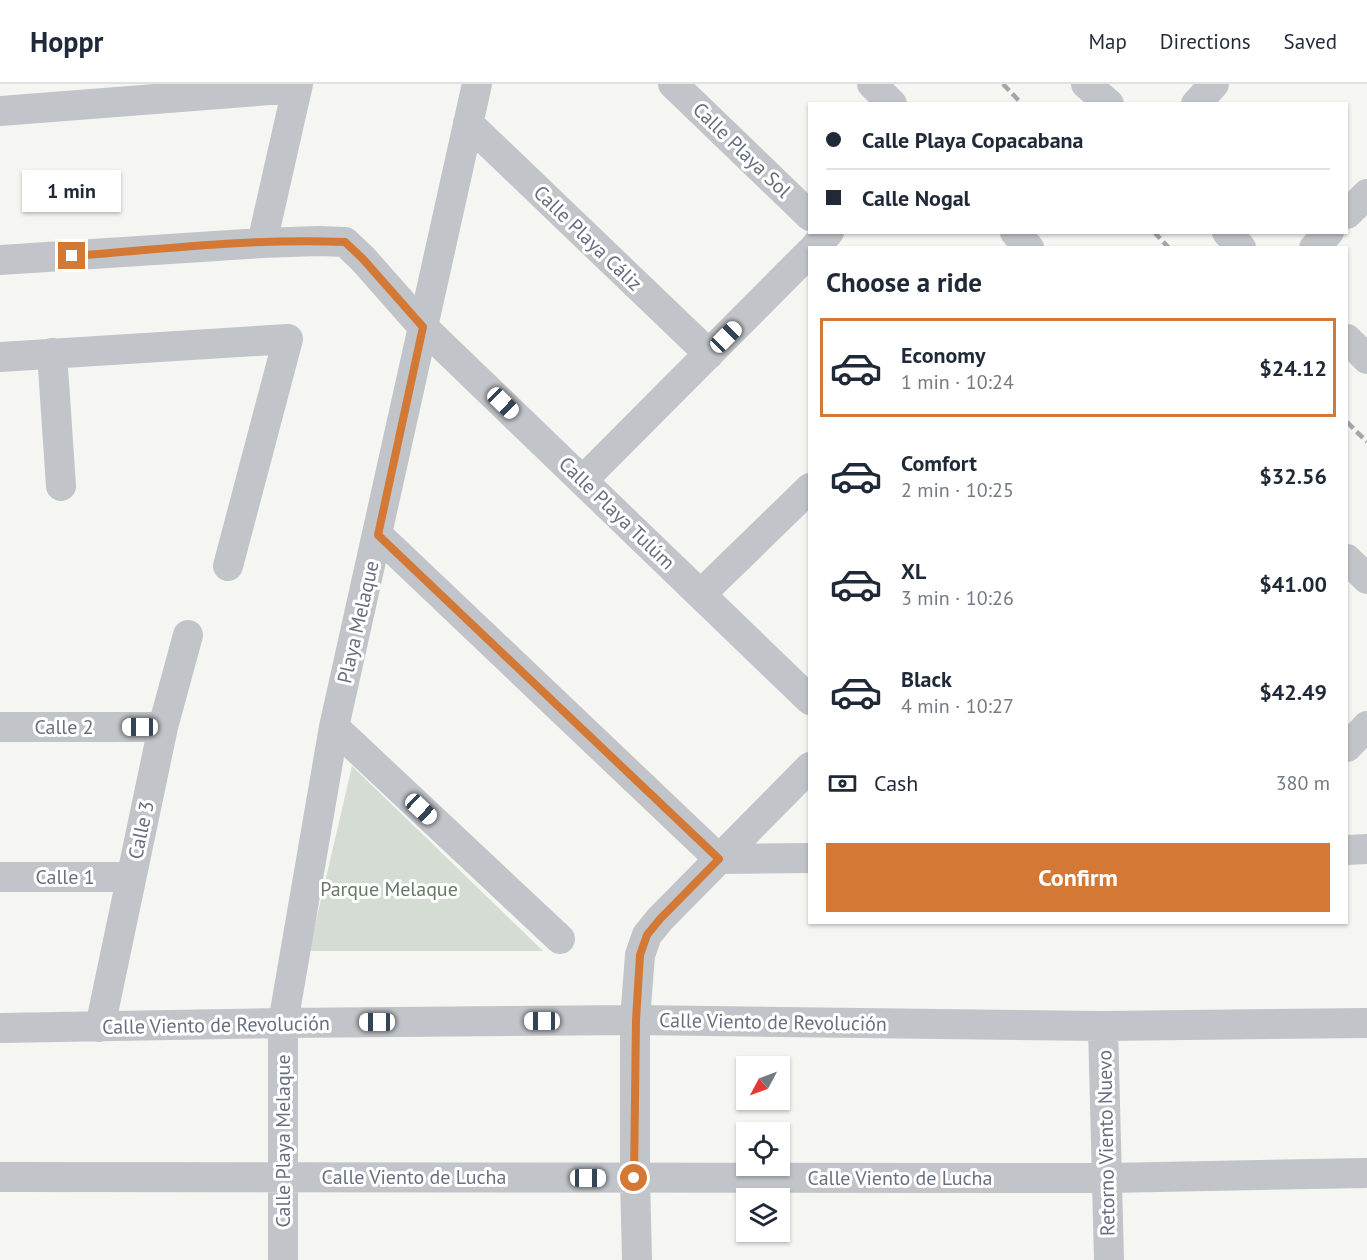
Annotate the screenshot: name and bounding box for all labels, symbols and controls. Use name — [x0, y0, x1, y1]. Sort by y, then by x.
text: Hoppr — [30, 23, 103, 60]
text: Map — [1088, 28, 1127, 55]
text: Directions — [1160, 28, 1251, 55]
text: Saved — [1284, 28, 1337, 55]
street label: Calle Playa Sol — [687, 97, 797, 204]
text: Calle Playa Copacabana — [862, 126, 1083, 154]
callout: 1 min — [22, 169, 122, 211]
text: 1 min — [47, 178, 96, 204]
street label: Calle Playa Cáliz — [528, 180, 648, 296]
text: Calle Nogal — [862, 184, 970, 212]
route end — [58, 242, 85, 269]
text: Choose a ride — [826, 265, 982, 299]
car — [707, 318, 745, 356]
icon: car — [829, 341, 883, 395]
text: Economy — [901, 341, 985, 369]
text: $24.12 — [1259, 354, 1327, 382]
text: 1 min · 10:24 — [901, 369, 1014, 395]
car — [484, 384, 522, 422]
icon: car — [829, 449, 883, 503]
text: Comfort — [901, 449, 977, 477]
street label: Calle Playa Tulúm — [553, 451, 681, 575]
text: $32.56 — [1259, 462, 1327, 490]
text: 2 min · 10:25 — [901, 477, 1014, 503]
icon: car — [829, 557, 883, 611]
text: XL — [901, 557, 926, 585]
street label: Playa Melaque — [331, 558, 385, 686]
text: $41.00 — [1259, 570, 1327, 598]
text: 3 min · 10:26 — [901, 585, 1014, 611]
icon: car — [829, 665, 883, 719]
text: Black — [901, 665, 952, 693]
text: $42.49 — [1259, 678, 1327, 706]
text: 4 min · 10:27 — [901, 693, 1014, 719]
street label: Calle 2 — [34, 714, 94, 740]
car — [122, 718, 158, 736]
icon: cash — [826, 767, 859, 800]
text: Cash — [874, 769, 918, 797]
text: 380 m — [1276, 770, 1330, 796]
car — [402, 790, 440, 828]
street label: Calle 3 — [122, 798, 160, 862]
button: Confirm — [826, 843, 1330, 912]
street label: Calle 1 — [35, 864, 95, 890]
park label: Parque Melaque — [320, 876, 458, 902]
street label: Calle Viento de Revolución — [659, 1007, 887, 1037]
street label: Calle Viento de Revolución — [102, 1010, 330, 1040]
car — [524, 1012, 560, 1030]
car — [359, 1013, 395, 1031]
street label: Retorno Viento Nuevo — [1091, 1050, 1121, 1236]
street label: Calle Playa Melaque — [270, 1054, 296, 1228]
north arrow — [736, 1056, 790, 1110]
map controls — [736, 1056, 790, 1242]
button: locate — [736, 1122, 790, 1176]
street label: Calle Viento de Lucha — [322, 1164, 506, 1190]
route start — [620, 1164, 647, 1191]
street label: Calle Viento de Lucha — [808, 1165, 992, 1191]
car — [570, 1169, 606, 1187]
button: layers — [736, 1188, 790, 1242]

